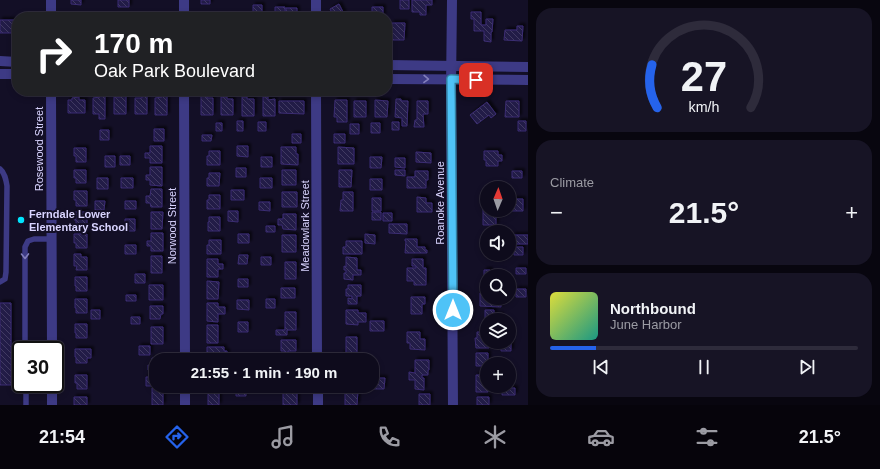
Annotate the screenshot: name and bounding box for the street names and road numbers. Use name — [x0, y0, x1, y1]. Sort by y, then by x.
street label: Rosewood Street — [33, 107, 45, 191]
street label: Roanoke Avenue — [434, 161, 446, 245]
street label: Meadowlark Street — [299, 180, 311, 272]
street label: Norwood Street — [166, 188, 178, 264]

